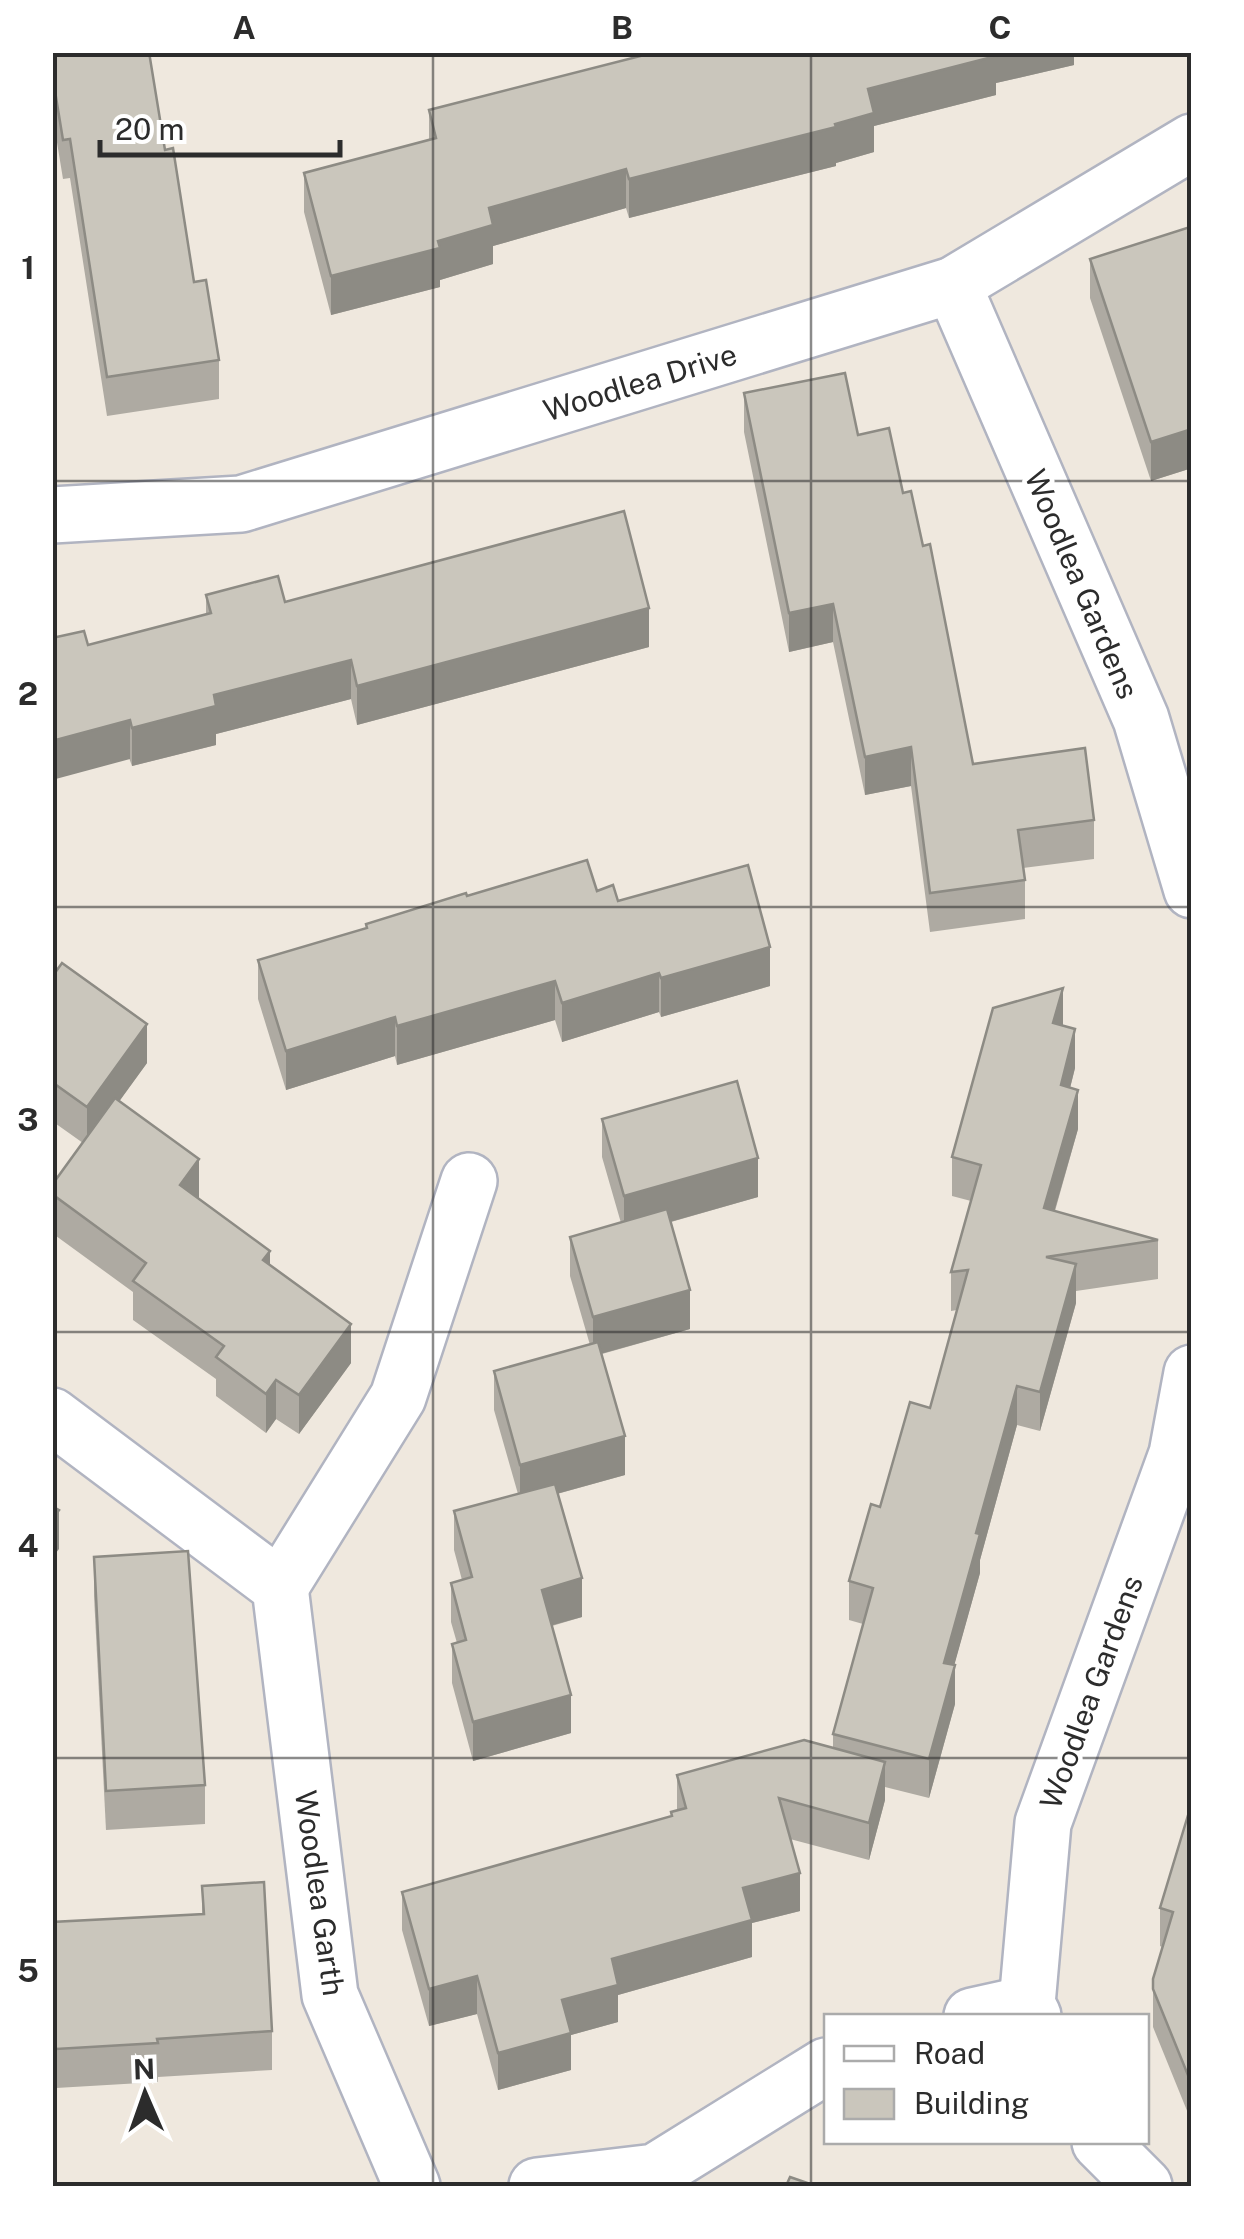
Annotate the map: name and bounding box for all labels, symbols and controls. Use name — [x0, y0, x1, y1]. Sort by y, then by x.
text: A — [232, 9, 256, 46]
text: B — [611, 9, 633, 46]
text: C — [989, 9, 1011, 46]
scale bar — [100, 95, 340, 157]
text: 20 m — [115, 111, 184, 147]
text: 1 — [21, 249, 35, 286]
street label: Woodlea Drive — [539, 336, 741, 428]
street label: Woodlea Gardens — [1017, 464, 1147, 704]
text: 2 — [18, 675, 38, 712]
text: 3 — [17, 1101, 39, 1138]
text: 4 — [18, 1527, 39, 1564]
street label: Woodlea Gardens — [1032, 1570, 1150, 1814]
street label: Woodlea Garth — [288, 1788, 352, 1998]
text: 5 — [17, 1952, 39, 1989]
legend — [824, 2014, 1149, 2144]
text: Road — [914, 2035, 985, 2071]
north arrow — [95, 2044, 195, 2144]
text: N — [133, 2052, 156, 2085]
text: Building — [914, 2085, 1029, 2121]

